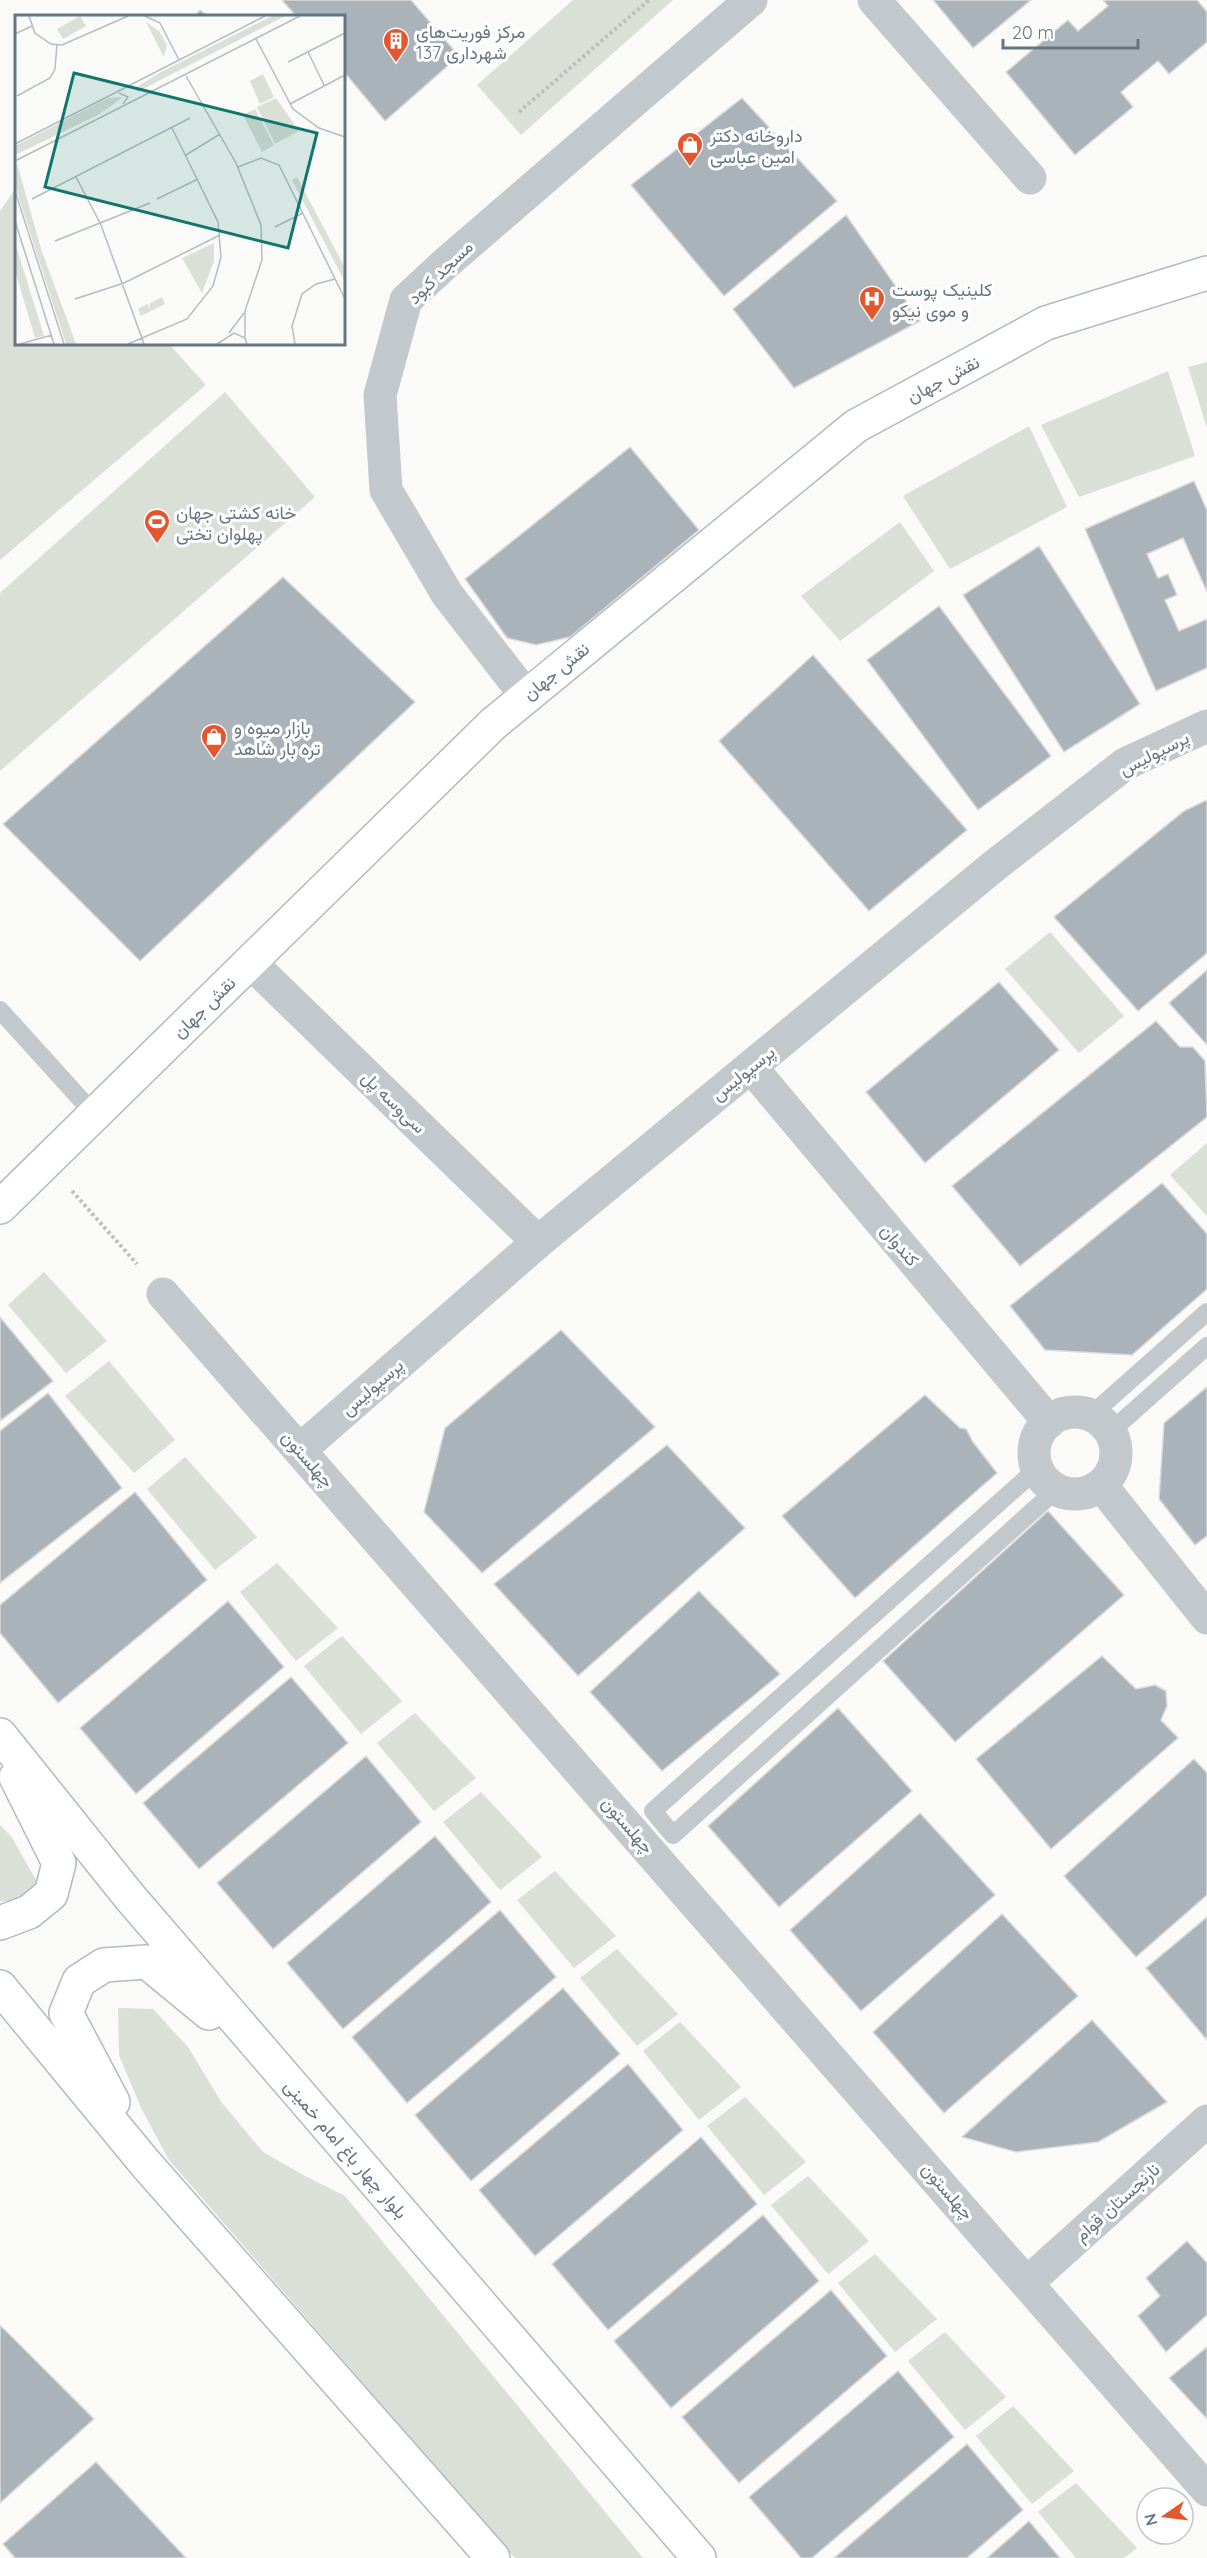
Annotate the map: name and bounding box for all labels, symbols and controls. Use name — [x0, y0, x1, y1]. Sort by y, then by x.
scale bar — [1003, 12, 1138, 50]
inset map — [15, 15, 345, 345]
place label: مرکز فوریت‌های 137 شهرداری — [416, 20, 525, 64]
text: 20 m — [1012, 21, 1054, 44]
building icon: مرکز فوریت‌های 137 شهرداری — [381, 26, 411, 64]
place label: داروخانه دکتر امین عباسی — [709, 124, 803, 168]
shop icon: داروخانه دکتر امین عباسی — [675, 130, 705, 168]
street label: مسجد کبود — [402, 235, 478, 309]
place label: کلینیک پوست و موی نیکو — [892, 278, 992, 322]
hospital icon: کلینیک پوست و موی نیکو — [857, 284, 887, 322]
street label: نقش جهان — [903, 350, 983, 408]
place label: خانه کشتی جهان پهلوان تختی — [176, 501, 296, 546]
sports icon: خانه کشتی جهان پهلوان تختی — [142, 507, 172, 545]
street label: نقش جهان — [518, 637, 594, 705]
place label: بازار میوه و تره بار شاهد — [234, 716, 320, 760]
shop icon: بازار میوه و تره بار شاهد — [199, 722, 229, 760]
street label: پرسپولیس — [1115, 726, 1193, 781]
street label: نقش جهان — [168, 971, 240, 1043]
street label: پرسپولیس — [706, 1040, 780, 1106]
street label: سی‌وسه پل — [356, 1066, 431, 1139]
street label: کندوان — [876, 1219, 924, 1271]
street label: پرسپولیس — [336, 1354, 409, 1421]
street label: چهلستون — [276, 1426, 339, 1493]
street label: چهلستون — [596, 1792, 659, 1859]
street label: بلوار چهار باغ امام خمینی — [278, 2075, 413, 2224]
street label: چهلستون — [916, 2158, 979, 2225]
street label: نارنجستان قوام — [1069, 2158, 1165, 2247]
north arrow — [1135, 2486, 1195, 2546]
text: N — [1139, 2512, 1162, 2528]

